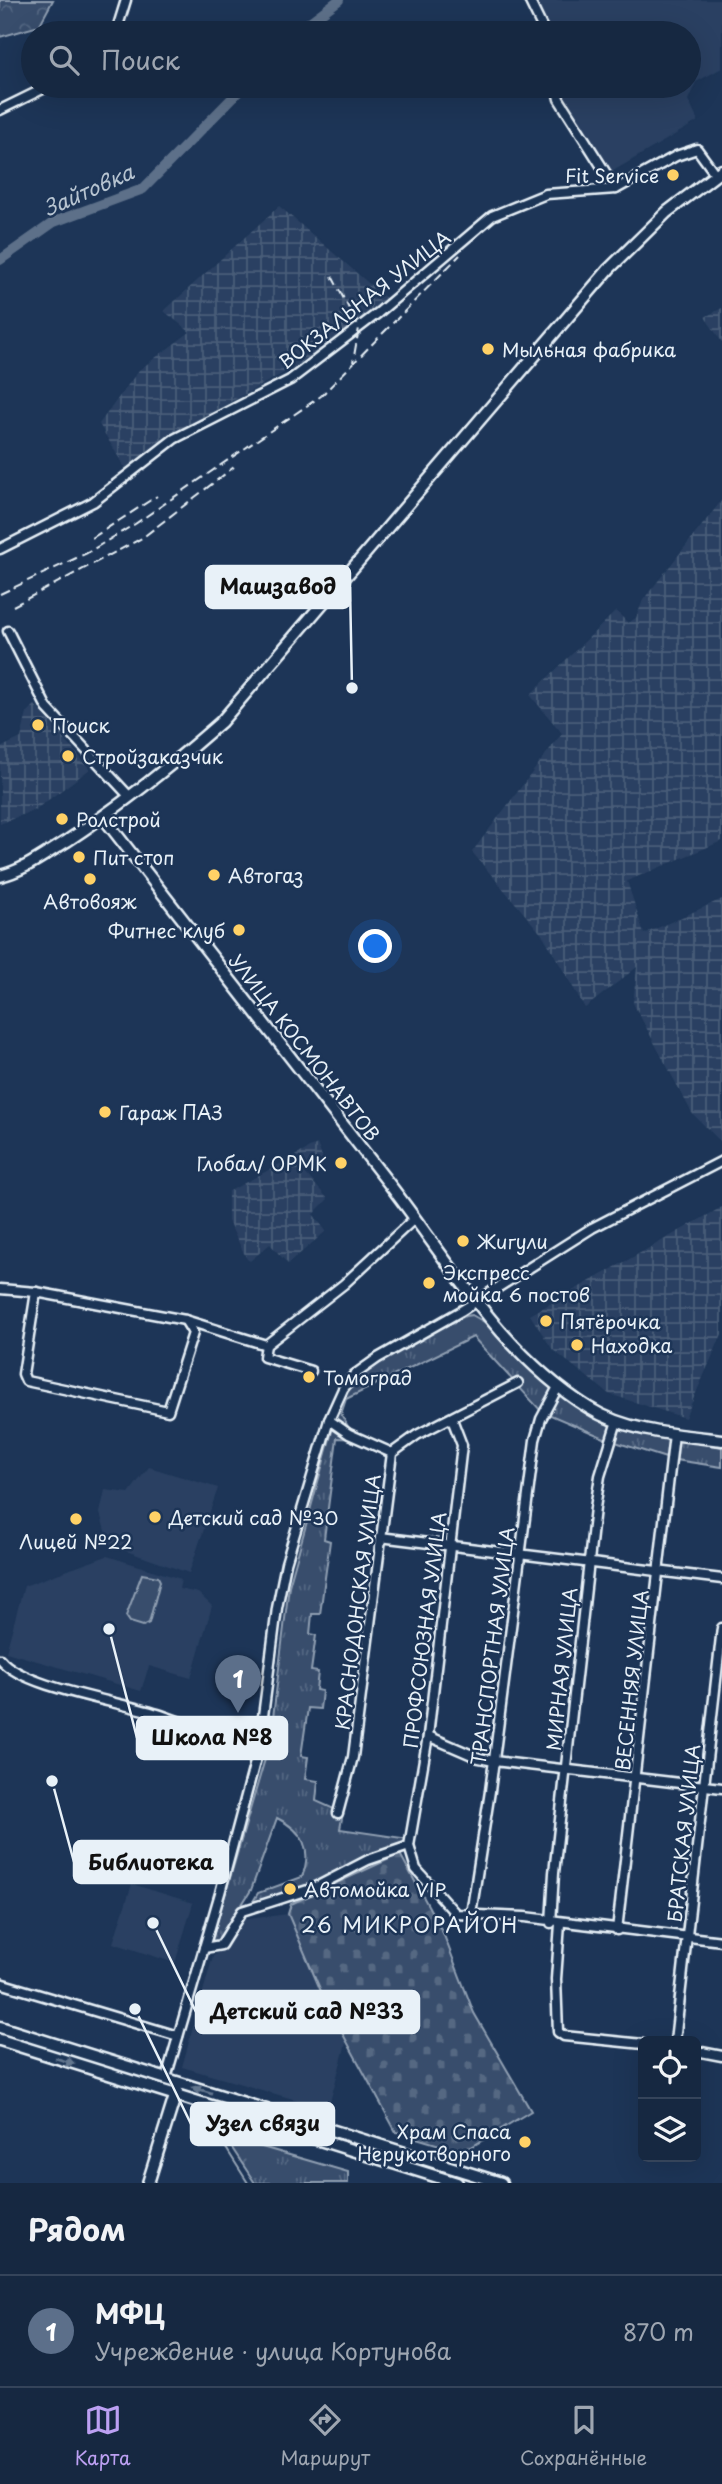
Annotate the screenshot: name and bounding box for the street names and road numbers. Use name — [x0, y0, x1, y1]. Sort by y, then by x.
street label: ВОКЗАЛЬНАЯ УЛИЦА — [272, 223, 456, 375]
street label: УЛИЦА КОСМОНАВТОВ — [223, 947, 387, 1147]
street label: КРАСНОДОНСКАЯ УЛИЦА — [327, 1472, 387, 1732]
street label: ПРОФСОЮЗНАЯ УЛИЦА — [396, 1510, 452, 1750]
street label: ТРАНСПОРТНАЯ УЛИЦА — [463, 1525, 521, 1767]
street label: МИРНАЯ УЛИЦА — [539, 1586, 583, 1752]
street label: ВЕСЕННЯЯ УЛИЦА — [608, 1588, 654, 1772]
street label: БРАТСКАЯ УЛИЦА — [660, 1743, 706, 1923]

